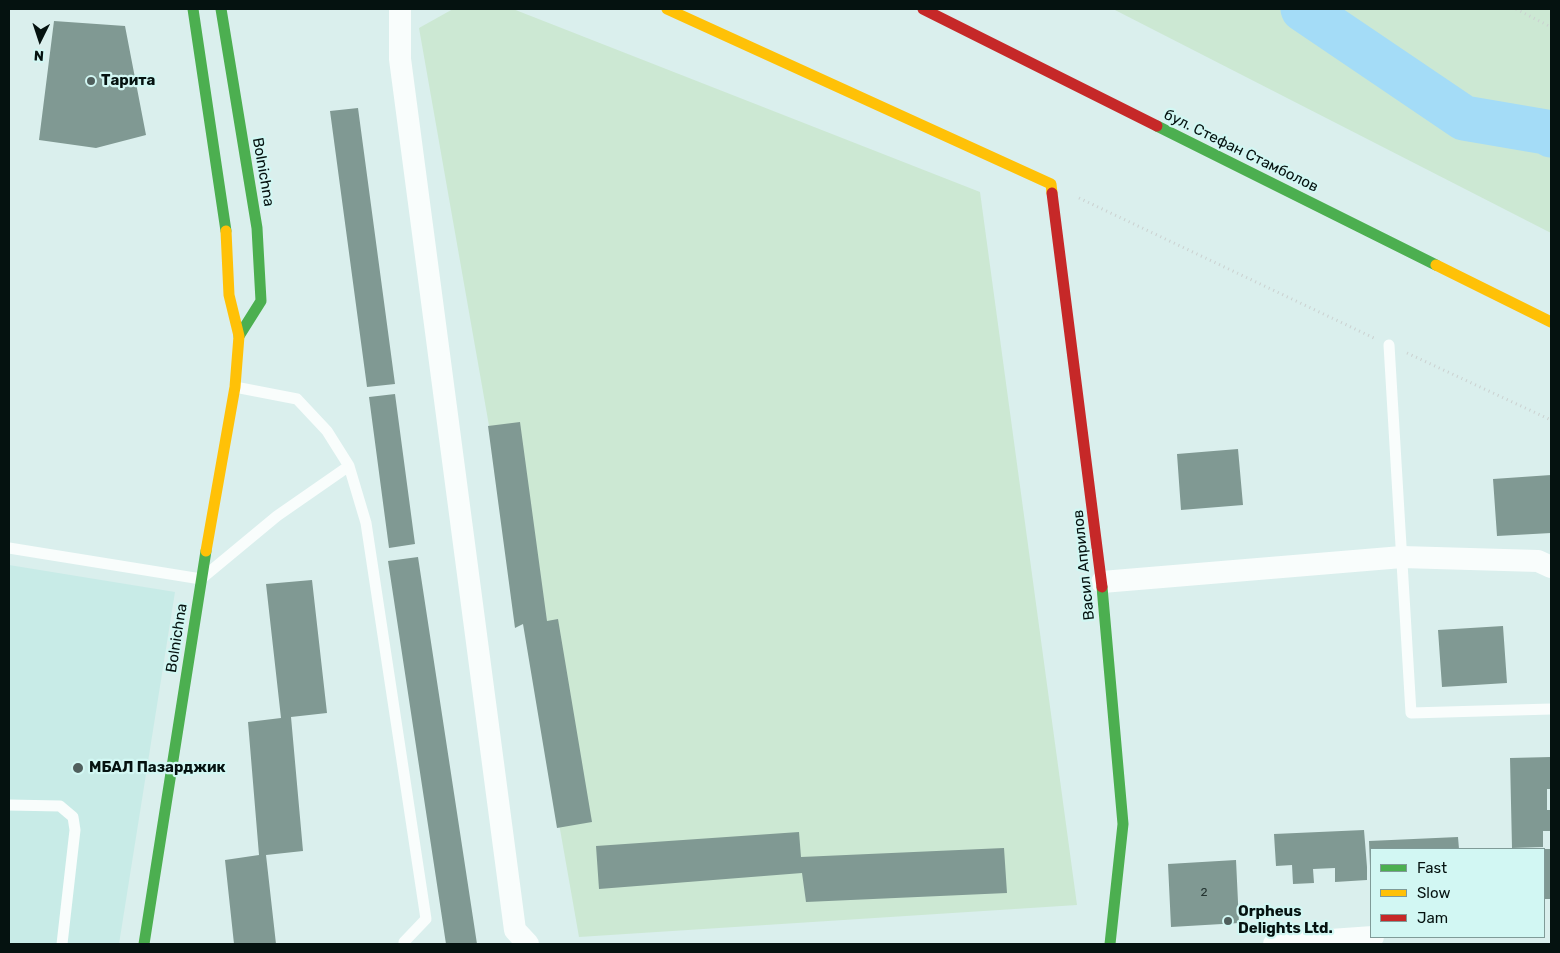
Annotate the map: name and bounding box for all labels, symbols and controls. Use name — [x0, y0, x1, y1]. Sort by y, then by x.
north arrow — [15, 15, 65, 65]
text: N — [33, 47, 45, 64]
place label: Тарита — [101, 72, 155, 90]
marker: Тарита — [85, 75, 97, 87]
street label: бул. Стефан Стамболов — [1161, 106, 1321, 196]
street label: Bolnichna — [248, 136, 278, 208]
street label: Васил Априлов — [1069, 509, 1099, 621]
street label: Bolnichna — [163, 602, 191, 674]
place label: МБАЛ Пазарджик — [89, 759, 226, 777]
marker: МБАЛ Пазарджик — [71, 761, 85, 775]
legend — [1370, 848, 1545, 938]
text: Fast — [1417, 859, 1447, 877]
text: Slow — [1417, 884, 1450, 902]
house number: 2 — [1200, 886, 1208, 900]
place label: Orpheus Delights Ltd. — [1238, 903, 1333, 938]
text: Jam — [1417, 909, 1448, 927]
marker: Orpheus Delights Ltd. — [1222, 915, 1234, 927]

